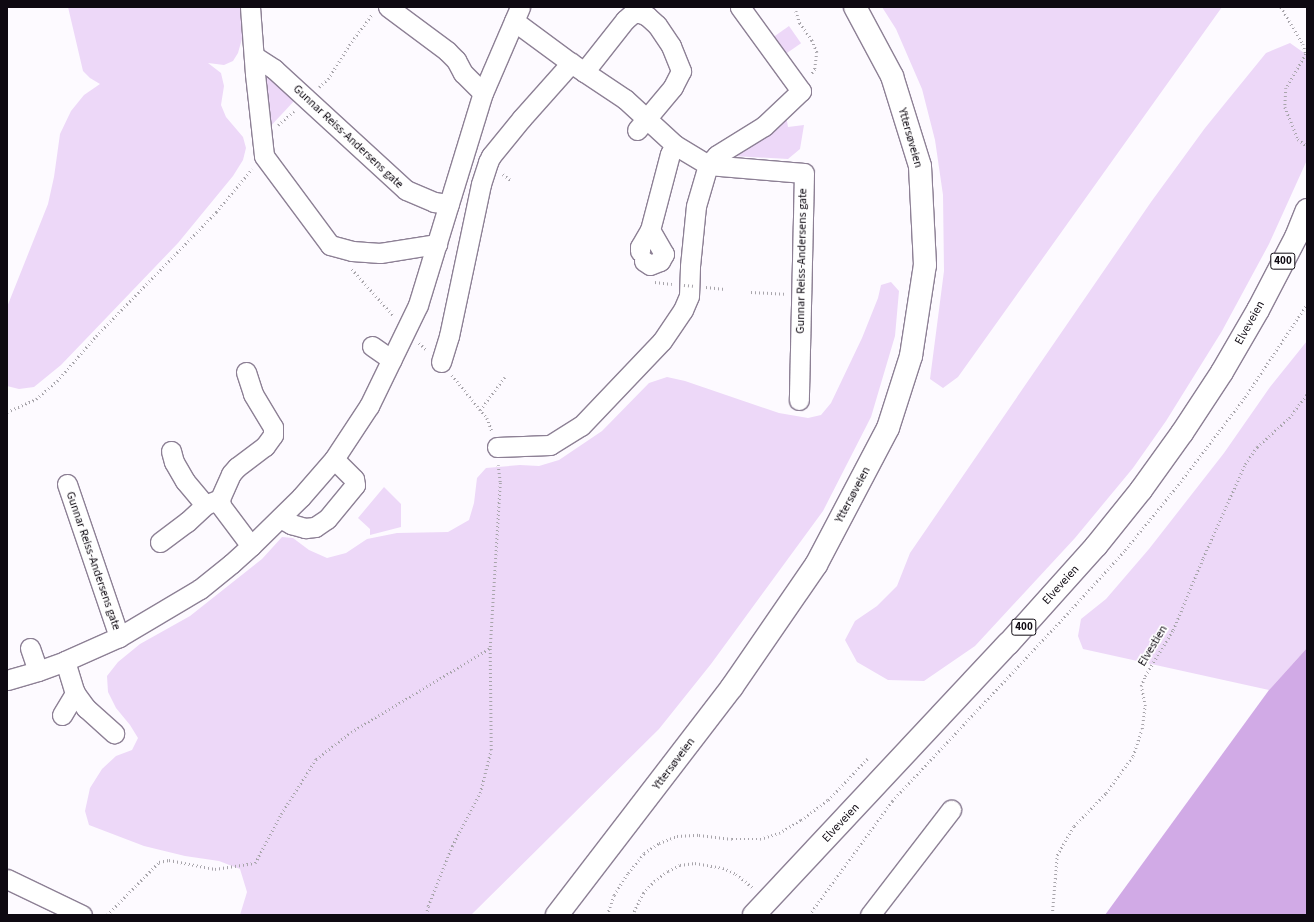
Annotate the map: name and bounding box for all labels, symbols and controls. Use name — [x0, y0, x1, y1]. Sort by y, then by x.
street label: Gunnar Reiss-Andersens gate — [290, 82, 406, 192]
street label: Yttersøveien — [895, 106, 925, 170]
street label: Gunnar Reiss-Andersens gate — [794, 188, 810, 334]
road number: 400 — [1270, 252, 1296, 270]
street label: Elveveien — [1232, 299, 1268, 347]
street label: Yttersøveien — [832, 464, 874, 526]
street label: Gunnar Reiss-Andersens gate — [62, 490, 124, 632]
street label: Elveveien — [1040, 562, 1082, 608]
road number: 400 — [1011, 618, 1037, 636]
street label: Elvestien — [1135, 623, 1171, 669]
street label: Yttersøveien — [650, 735, 698, 793]
street label: Elveveien — [819, 801, 863, 845]

